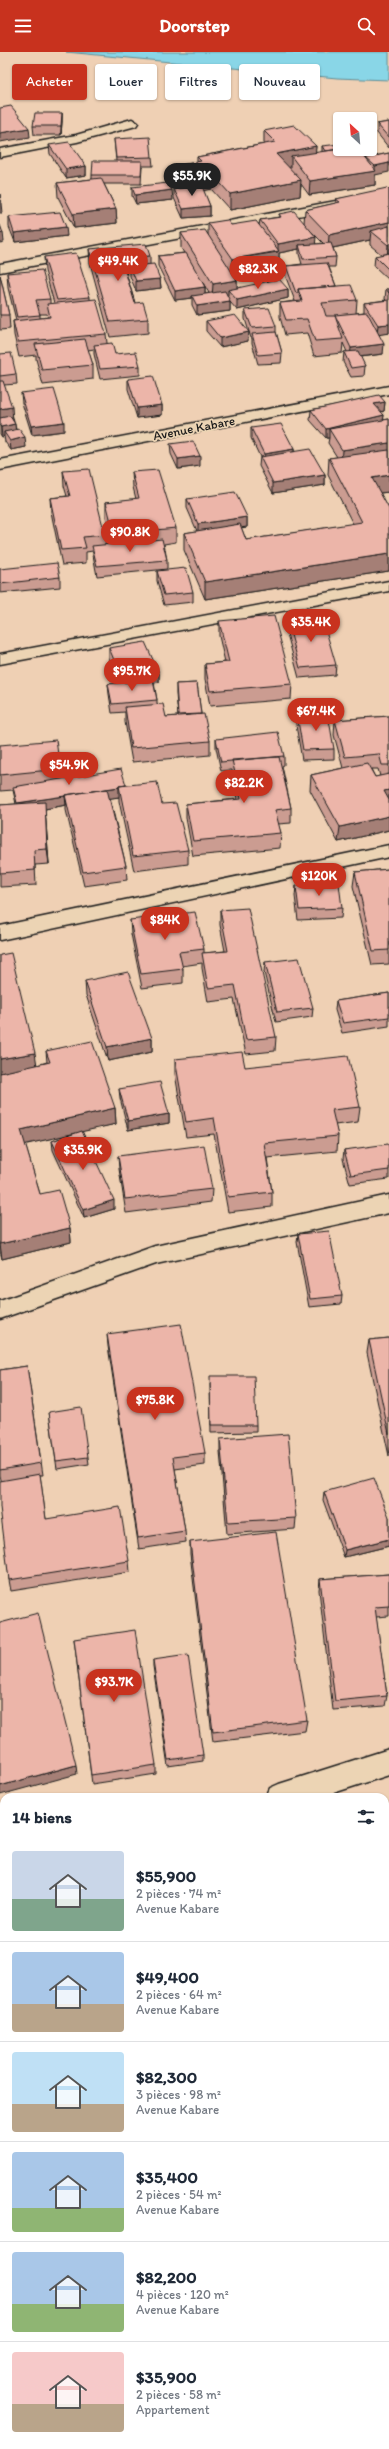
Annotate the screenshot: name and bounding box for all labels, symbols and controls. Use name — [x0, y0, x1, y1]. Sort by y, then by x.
icon: menu — [12, 15, 34, 37]
text: Doorstep — [159, 15, 230, 37]
icon: search — [355, 15, 377, 37]
chip: Acheter — [12, 64, 87, 100]
chip: Louer — [95, 64, 157, 100]
chip: Filtres — [165, 64, 231, 100]
chip: Nouveau — [239, 64, 320, 100]
north arrow — [333, 112, 377, 156]
map controls — [333, 112, 377, 156]
pin: $55.9K — [159, 163, 225, 197]
text: $55.9K — [173, 168, 211, 183]
pin: $49.4K — [85, 248, 151, 282]
text: $49.4K — [98, 253, 138, 268]
pin: $82.3K — [225, 256, 291, 290]
text: $82.3K — [238, 261, 278, 276]
street label: Avenue Kabare — [152, 413, 236, 443]
pin: $90.8K — [97, 519, 163, 553]
text: $90.8K — [110, 524, 150, 539]
pin: $35.4K — [278, 609, 344, 643]
text: $35.4K — [291, 614, 331, 629]
pin: $95.7K — [99, 658, 165, 692]
text: $95.7K — [113, 663, 151, 678]
pin: $67.4K — [283, 698, 349, 732]
text: $67.4K — [296, 703, 336, 718]
pin: $54.9K — [36, 752, 102, 786]
text: $54.9K — [49, 757, 89, 772]
pin: $82.2K — [211, 770, 277, 804]
text: $82.2K — [225, 775, 263, 790]
pin: $120K — [291, 863, 347, 897]
text: $120K — [301, 868, 337, 883]
pin: $84K — [141, 907, 189, 941]
text: $84K — [150, 912, 180, 927]
pin: $35.9K — [50, 1137, 116, 1171]
text: $35.9K — [64, 1142, 102, 1157]
pin: $75.8K — [122, 1387, 188, 1421]
text: $75.8K — [136, 1392, 174, 1407]
pin: $93.7K — [81, 1669, 147, 1703]
text: $93.7K — [95, 1674, 133, 1689]
icon: filters — [355, 1806, 377, 1828]
text: 14 biens — [12, 1807, 72, 1827]
text: $55,900 — [136, 1866, 196, 1886]
icon: home — [44, 1867, 92, 1915]
text: 2 pièces · 74 m² — [136, 1886, 221, 1901]
text: Avenue Kabare — [136, 1901, 219, 1916]
text: $49,400 — [136, 1967, 199, 1987]
icon: home — [44, 1968, 92, 2016]
text: 2 pièces · 64 m² — [136, 1987, 222, 2002]
text: Avenue Kabare — [136, 2002, 219, 2017]
text: $82,300 — [136, 2067, 197, 2087]
icon: home — [44, 2068, 92, 2116]
text: 3 pièces · 98 m² — [136, 2087, 221, 2102]
text: Avenue Kabare — [136, 2102, 219, 2117]
text: $35,400 — [136, 2167, 198, 2187]
icon: home — [44, 2168, 92, 2216]
text: 2 pièces · 54 m² — [136, 2187, 222, 2202]
text: Avenue Kabare — [136, 2202, 219, 2217]
text: $82,200 — [136, 2267, 197, 2287]
icon: home — [44, 2268, 92, 2316]
text: 4 pièces · 120 m² — [136, 2287, 229, 2302]
text: Avenue Kabare — [136, 2302, 219, 2317]
text: $35,900 — [136, 2367, 197, 2387]
icon: home — [44, 2368, 92, 2416]
text: 2 pièces · 58 m² — [136, 2387, 221, 2402]
text: Appartement — [136, 2402, 210, 2417]

